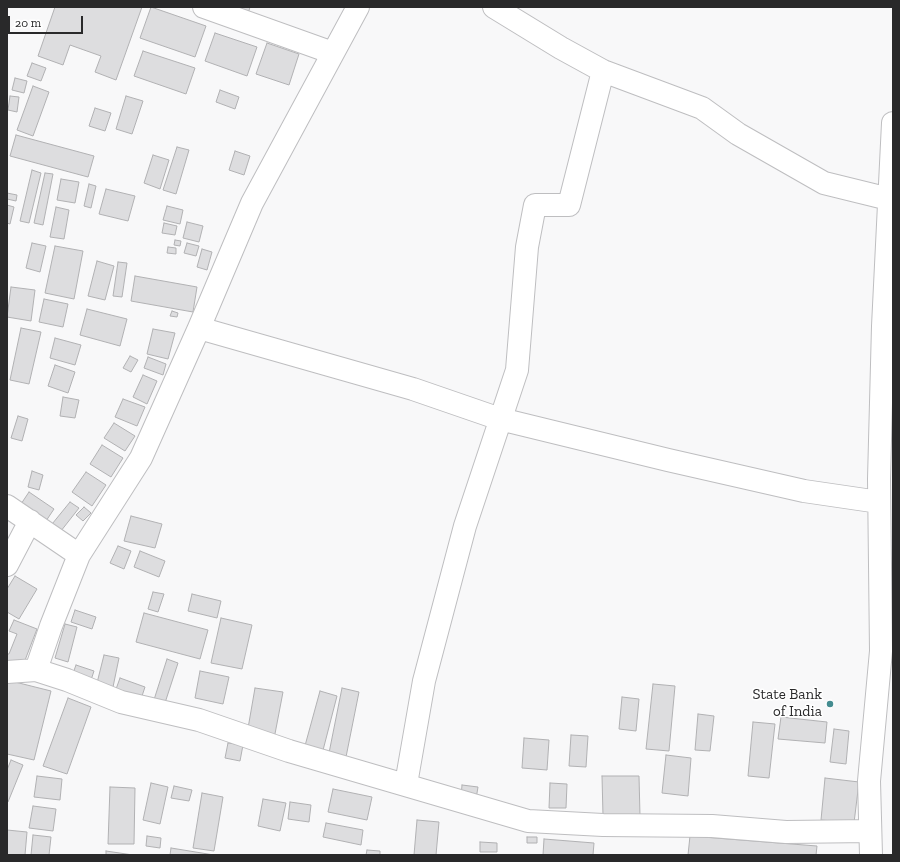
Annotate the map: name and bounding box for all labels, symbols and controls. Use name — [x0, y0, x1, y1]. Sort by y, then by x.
scale bar — [10, 8, 85, 34]
text: 20 m — [15, 16, 41, 30]
place label: State Bank of India — [752, 686, 822, 721]
marker: State Bank of India — [825, 699, 835, 709]

